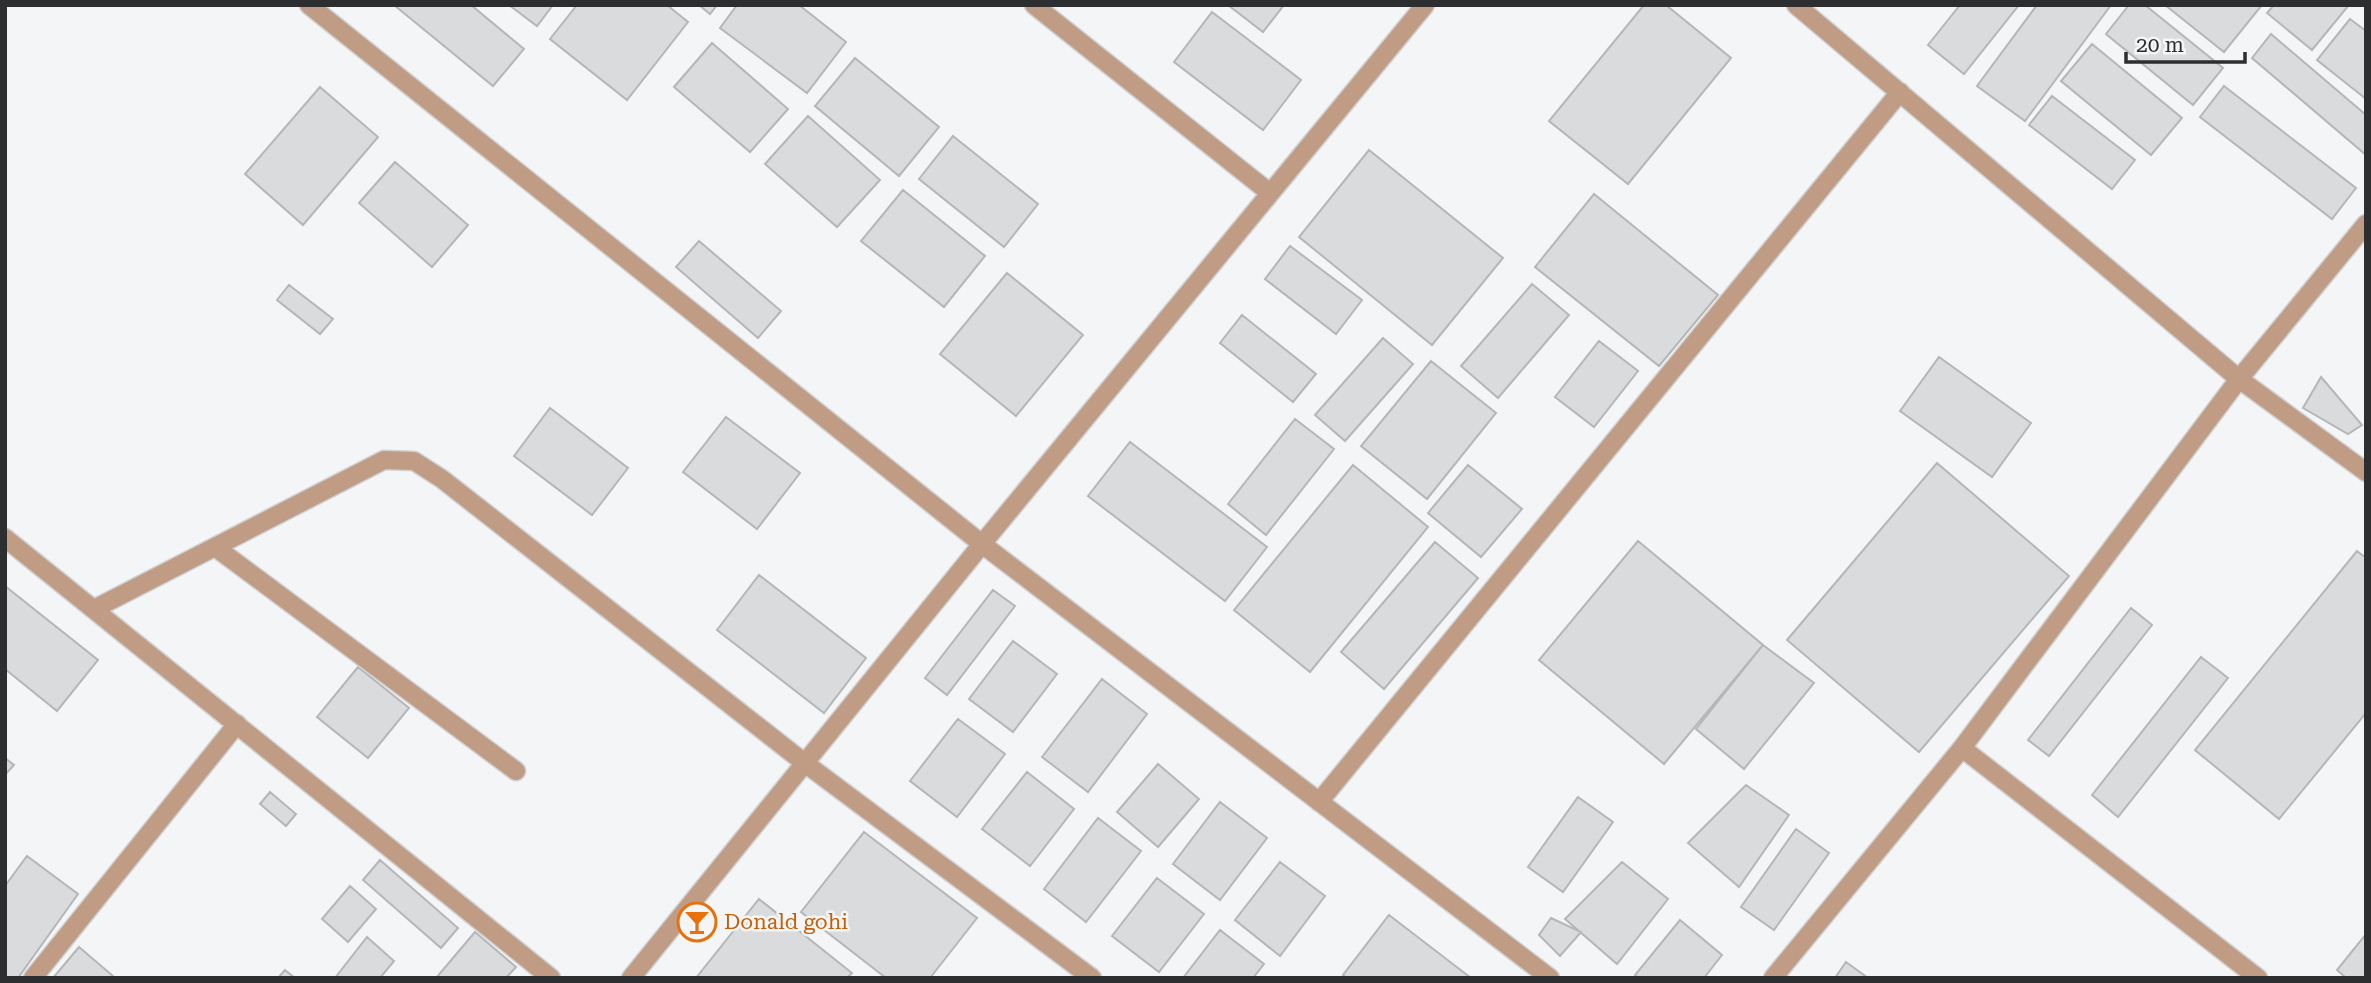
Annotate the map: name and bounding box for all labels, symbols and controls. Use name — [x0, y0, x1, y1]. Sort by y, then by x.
scale bar — [2126, 21, 2245, 65]
text: 20 m — [2136, 33, 2184, 57]
bar icon: Donald gohi — [676, 901, 718, 943]
place label: Donald gohi — [724, 910, 848, 934]

